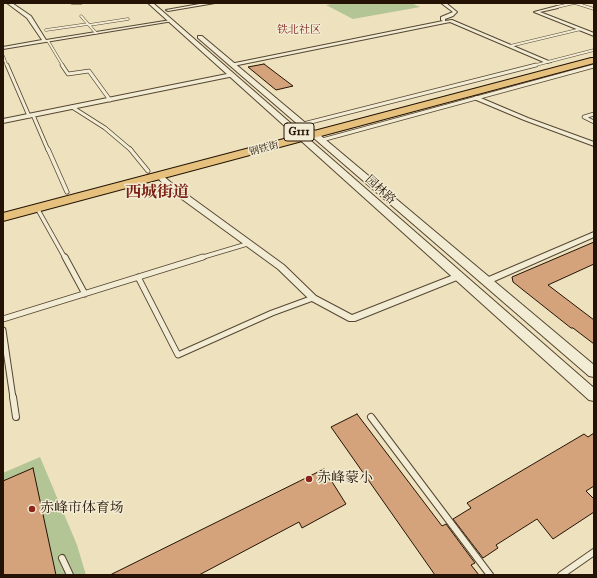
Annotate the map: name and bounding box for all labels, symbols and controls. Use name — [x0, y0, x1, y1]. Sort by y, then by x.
district label: 铁北社区 — [277, 23, 321, 37]
road number: G111 — [284, 123, 314, 141]
street label: 钢铁街 — [248, 139, 280, 159]
street label: 园林路 — [362, 173, 398, 207]
district label: 西城街道 — [125, 183, 189, 203]
place label: 赤峰蒙小 — [317, 471, 373, 487]
marker: 赤峰蒙小 — [304, 474, 314, 484]
place label: 赤峰市体育场 — [40, 501, 124, 517]
marker: 赤峰市体育场 — [27, 504, 37, 514]

